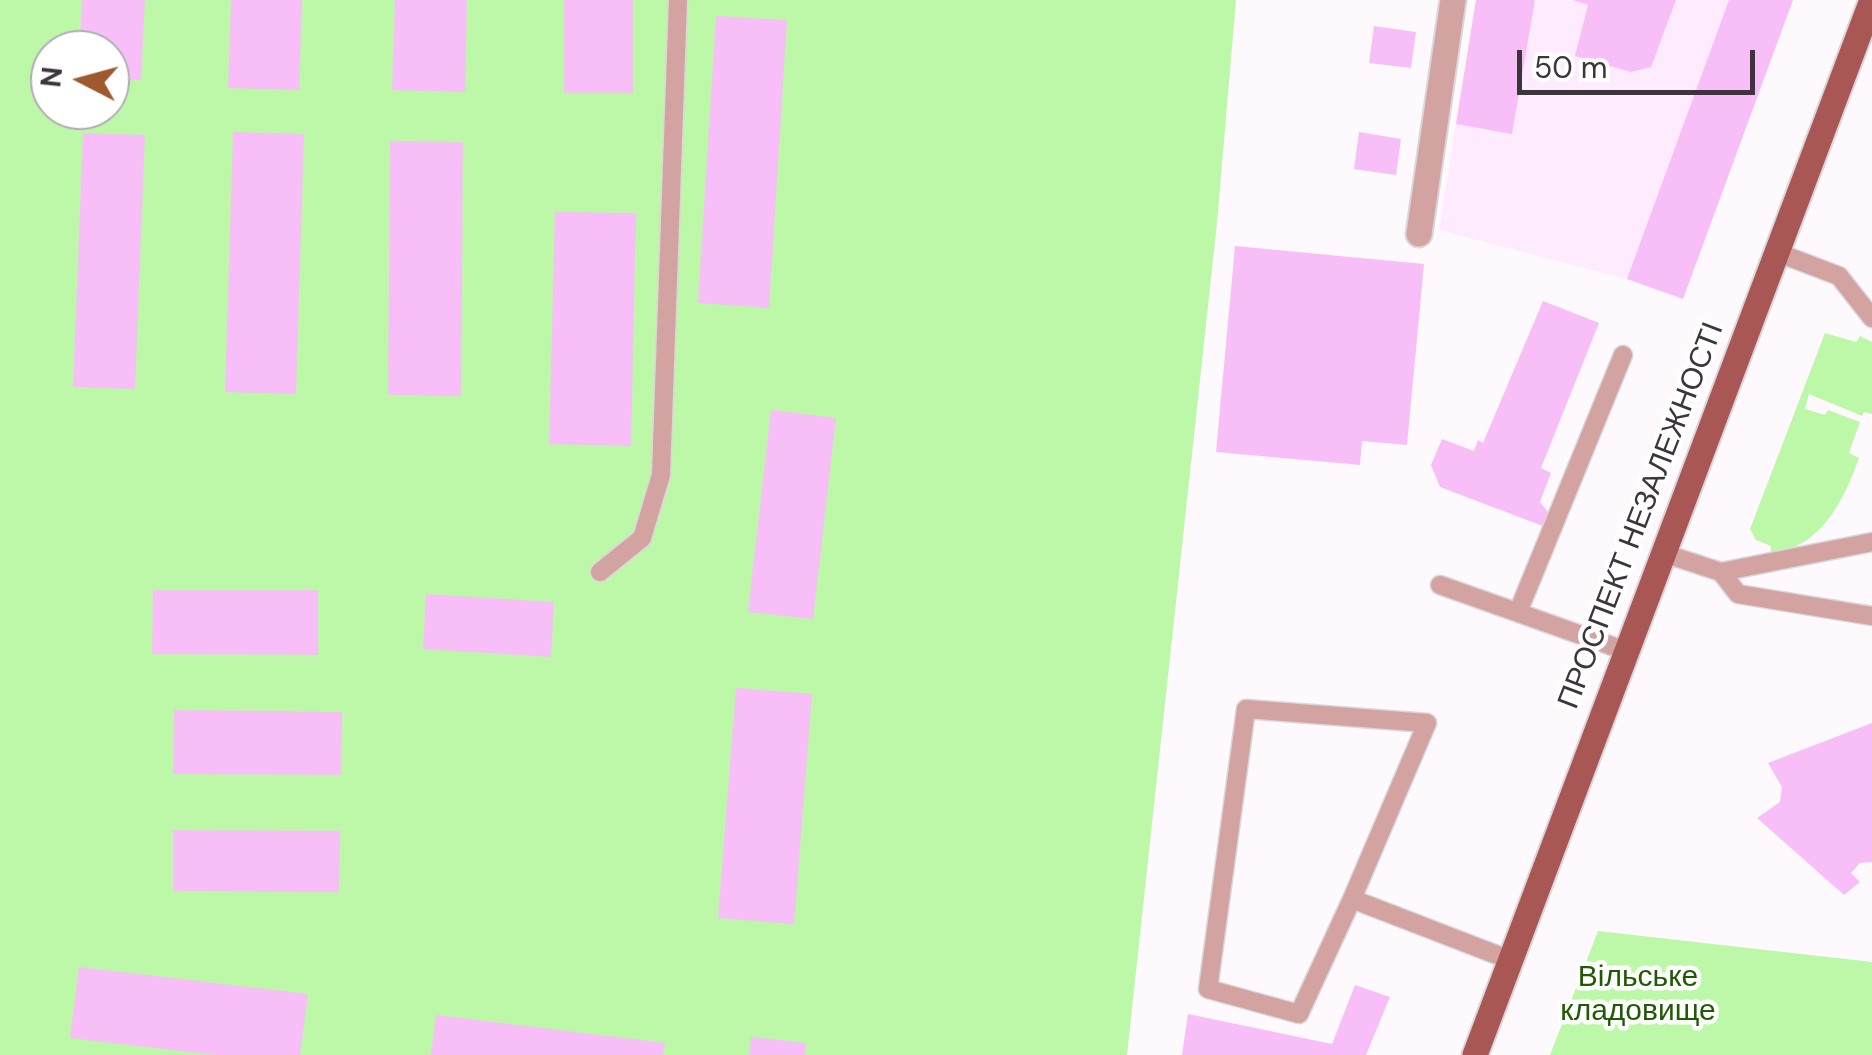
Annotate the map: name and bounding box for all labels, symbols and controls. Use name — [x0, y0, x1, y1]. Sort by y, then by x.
north arrow — [30, 30, 130, 130]
scale bar — [1522, 30, 1760, 92]
text: 50 m — [1534, 48, 1608, 87]
text: N — [32, 65, 71, 89]
street label: ПРОСПЕКТ НЕЗАЛЕЖНОСТІ — [1552, 318, 1732, 714]
park label: Вільське кладовище — [1560, 960, 1716, 1030]

